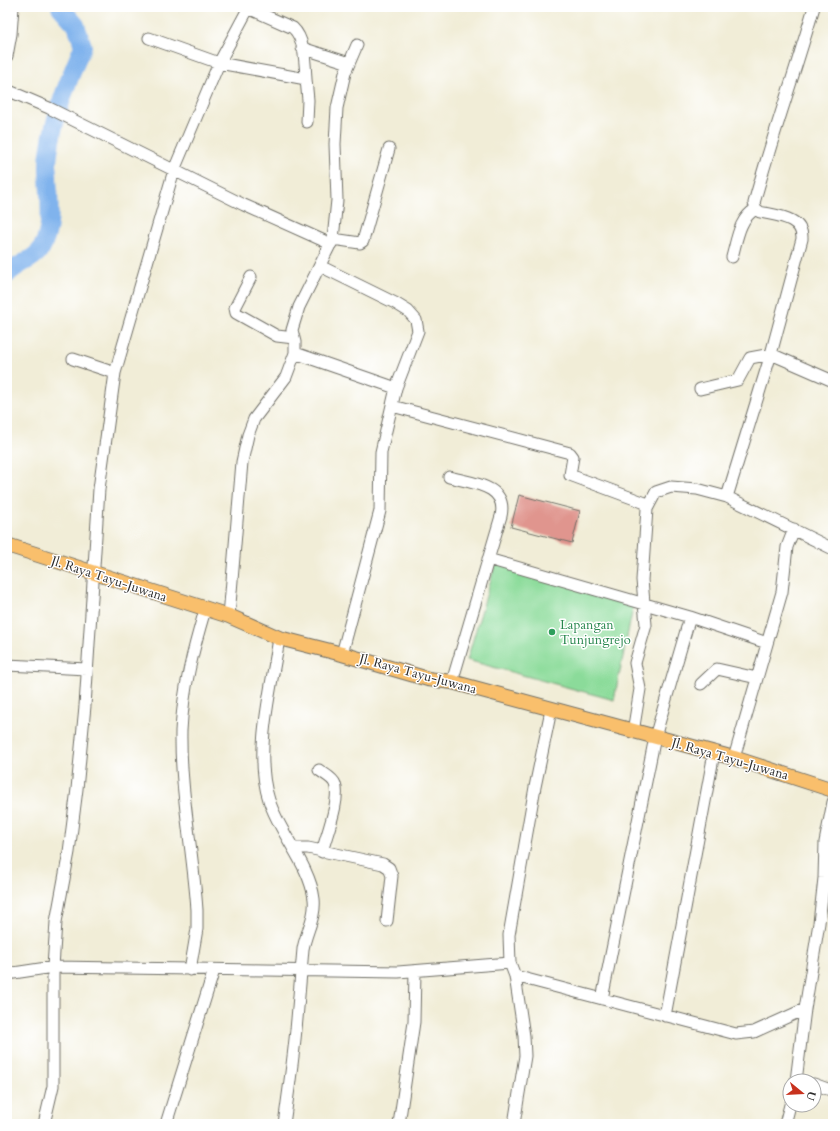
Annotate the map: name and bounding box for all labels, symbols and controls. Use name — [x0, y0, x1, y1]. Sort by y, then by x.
street label: Jl. Raya Tayu-Juwana — [47, 551, 170, 606]
place label: Lapangan Tunjungrejo — [560, 616, 631, 649]
marker: Lapangan Tunjungrejo — [547, 627, 557, 637]
street label: Jl. Raya Tayu-Juwana — [355, 649, 479, 698]
street label: Jl. Raya Tayu-Juwana — [668, 733, 791, 784]
north arrow — [782, 1073, 822, 1113]
text: U — [803, 1089, 820, 1103]

